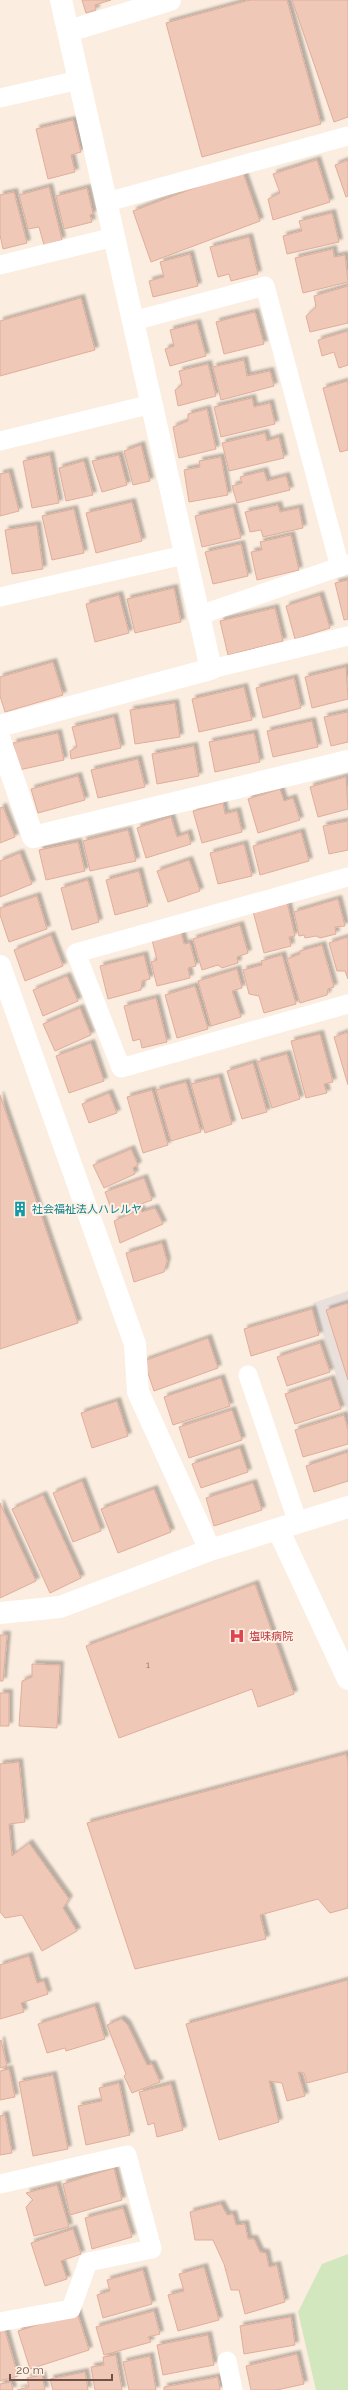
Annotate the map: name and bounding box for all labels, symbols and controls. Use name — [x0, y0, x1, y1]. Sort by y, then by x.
building icon: 社会福祉法人ハレルヤ — [11, 1200, 29, 1218]
place label: 社会福祉法人ハレルヤ — [32, 1203, 142, 1216]
hospital icon: 塩味病院 — [228, 1627, 246, 1645]
place label: 塩味病院 — [249, 1630, 293, 1643]
house number: 1 — [146, 1660, 150, 1670]
scale bar — [10, 2356, 112, 2382]
text: 20 m — [16, 2363, 44, 2377]

